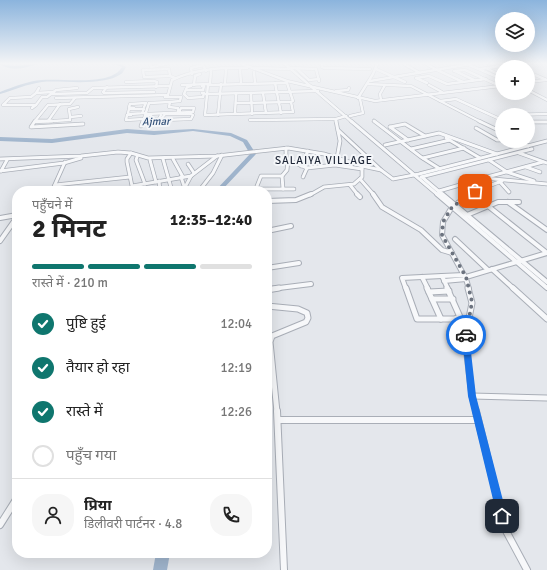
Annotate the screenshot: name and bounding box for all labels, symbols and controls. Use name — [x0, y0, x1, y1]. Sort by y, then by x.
map controls — [495, 12, 535, 148]
button: layers — [495, 12, 535, 52]
button: + — [495, 60, 535, 100]
button: − — [495, 108, 535, 148]
water label: Ajmar — [142, 115, 172, 128]
district label: SALAIYA VILLAGE — [275, 154, 373, 167]
pin — [458, 174, 492, 208]
icon: bag — [464, 180, 486, 202]
text: पहुँचने में — [32, 197, 72, 213]
text: 12:35–12:40 — [170, 211, 252, 229]
text: 2 मिनट — [32, 213, 106, 245]
text: रास्ते में · 210 m — [32, 275, 108, 291]
icon: check — [32, 313, 54, 335]
text: पुष्टि हुई — [66, 314, 106, 332]
courier — [446, 315, 486, 355]
text: 12:04 — [220, 316, 252, 332]
icon: car — [455, 324, 477, 346]
icon: check — [32, 357, 54, 379]
text: तैयार हो रहा — [66, 358, 130, 376]
text: 12:19 — [220, 360, 252, 376]
icon: check — [32, 401, 54, 423]
text: रास्ते में — [66, 402, 103, 420]
text: 12:26 — [220, 404, 252, 420]
text: पहुँच गया — [66, 446, 116, 464]
button: person — [32, 494, 74, 536]
button: phone — [210, 494, 252, 536]
text: प्रिया — [84, 496, 112, 514]
pin — [485, 499, 519, 533]
icon: home — [491, 505, 513, 527]
text: डिलीवरी पार्टनर · 4.8 — [84, 516, 182, 532]

